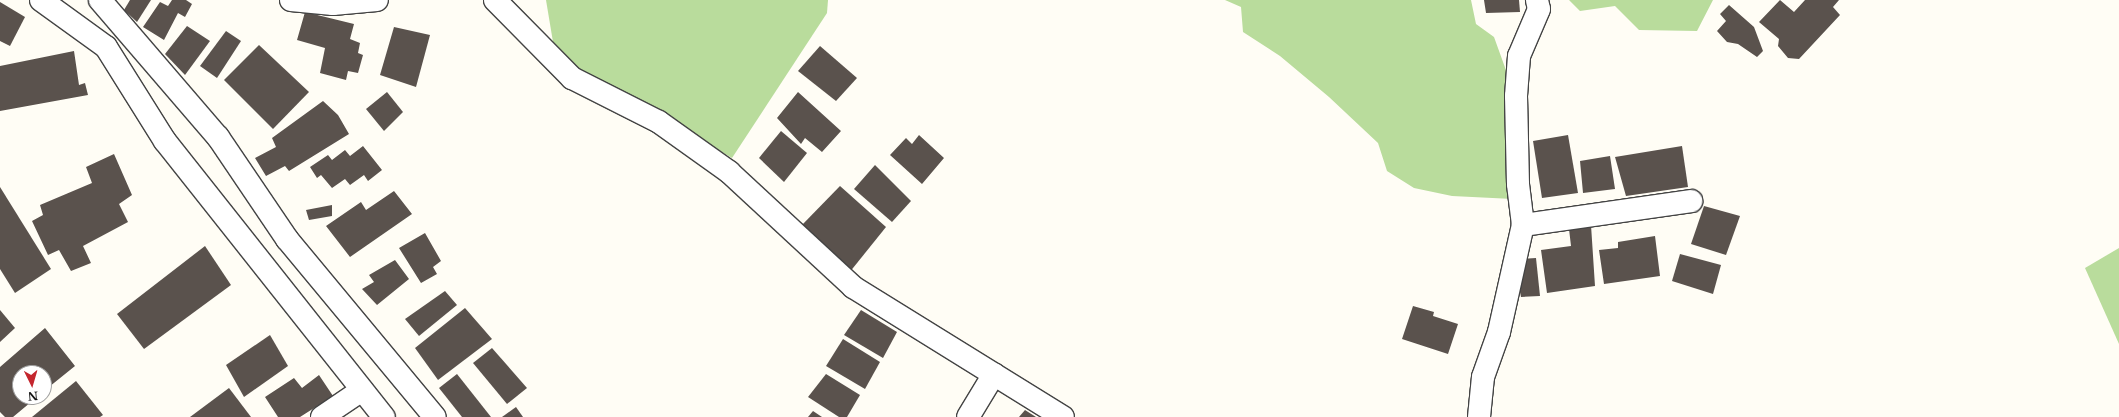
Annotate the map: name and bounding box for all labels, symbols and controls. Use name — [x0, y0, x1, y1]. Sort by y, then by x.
north arrow — [12, 365, 52, 405]
text: N — [27, 389, 39, 403]

